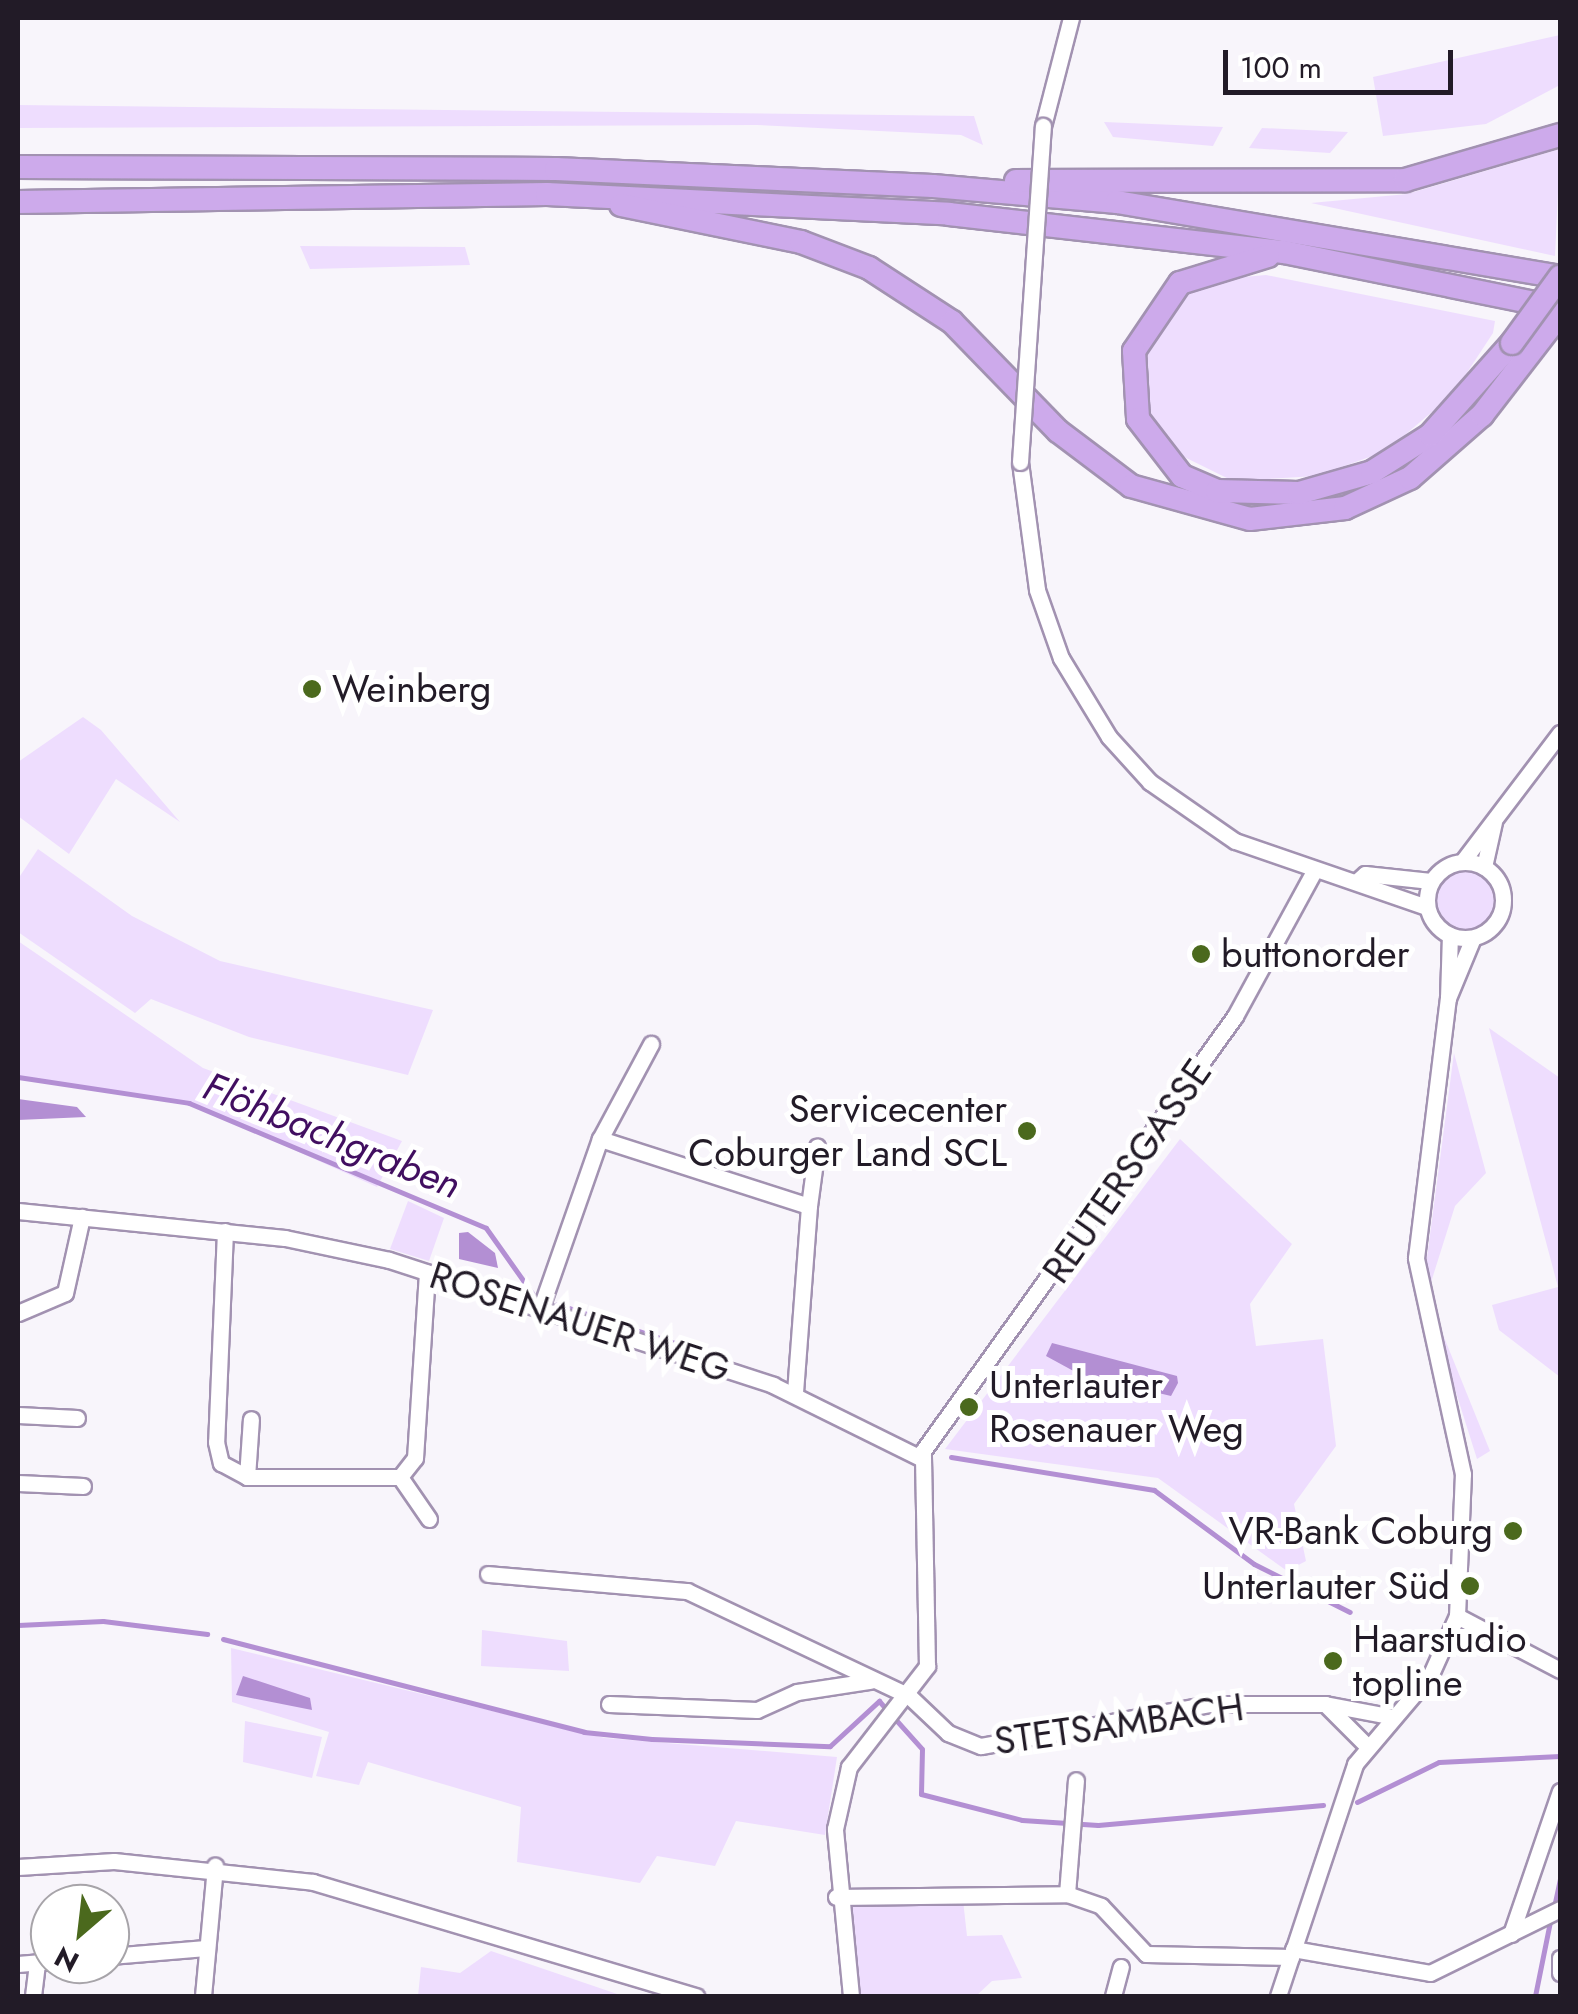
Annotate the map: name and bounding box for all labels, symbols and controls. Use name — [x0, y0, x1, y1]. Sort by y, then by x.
scale bar — [1228, 30, 1458, 92]
text: 100 m — [1240, 46, 1322, 89]
place label: Weinberg — [332, 666, 491, 712]
marker: Weinberg — [301, 678, 323, 700]
place label: buttonorder — [1221, 931, 1410, 977]
marker: buttonorder — [1190, 943, 1212, 965]
street label: REUTERSGASSE — [1033, 1050, 1221, 1292]
water label: Flöhbachgraben — [196, 1062, 468, 1208]
place label: Servicecenter Coburger Land SCL — [688, 1086, 1007, 1176]
marker: Servicecenter Coburger Land SCL — [1016, 1120, 1038, 1142]
street label: ROSENAUER WEG — [424, 1252, 736, 1392]
place label: Unterlauter Rosenauer Weg — [989, 1362, 1244, 1452]
marker: Unterlauter Rosenauer Weg — [958, 1396, 980, 1418]
place label: VR-Bank Coburg — [1229, 1508, 1493, 1554]
marker: VR-Bank Coburg — [1502, 1520, 1524, 1542]
place label: Unterlauter Süd — [1202, 1563, 1450, 1609]
marker: Unterlauter Süd — [1459, 1575, 1481, 1597]
place label: Haarstudio topline — [1353, 1616, 1526, 1706]
marker: Haarstudio topline — [1322, 1650, 1344, 1672]
street label: STETSAMBACH — [991, 1684, 1247, 1764]
north arrow — [30, 1884, 130, 1984]
text: N — [47, 1936, 86, 1982]

